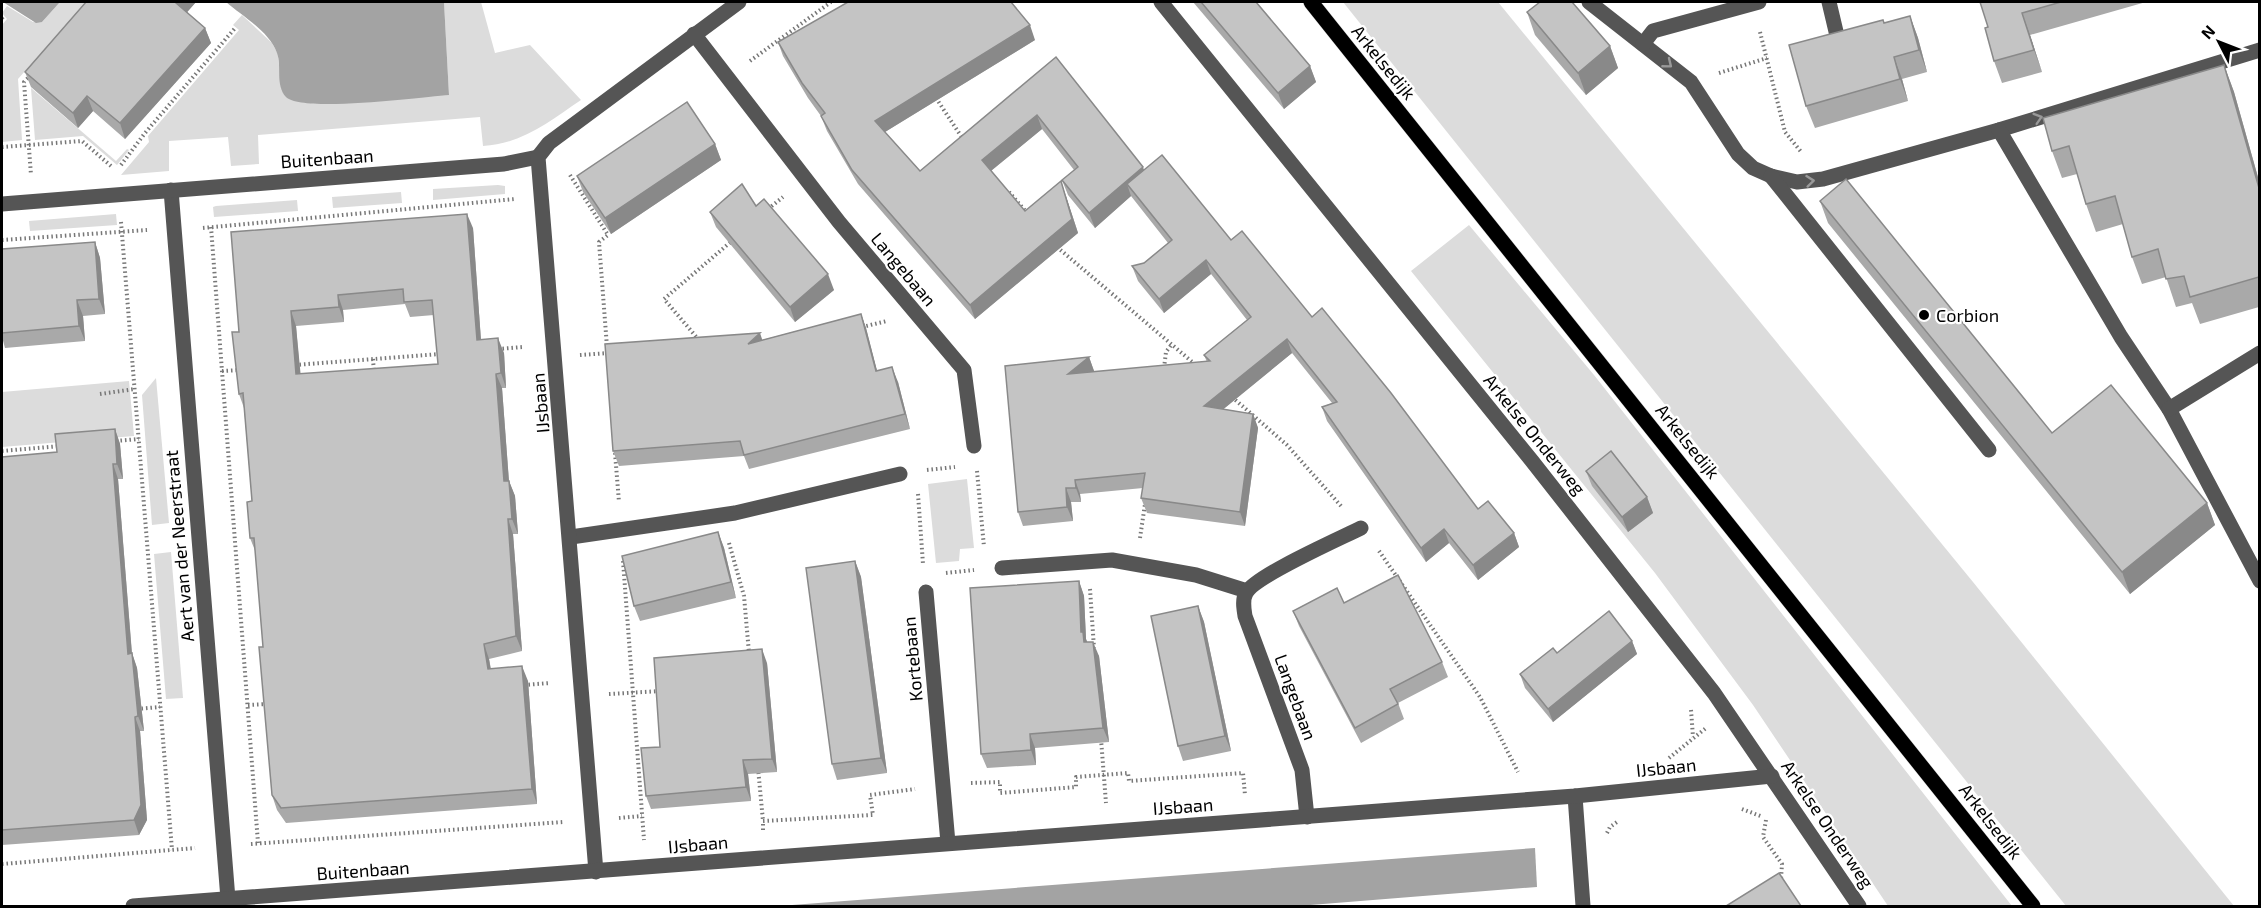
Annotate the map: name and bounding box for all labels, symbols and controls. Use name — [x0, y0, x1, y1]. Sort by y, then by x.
north arrow — [2189, 12, 2249, 72]
street label: Arkelsedijk — [1347, 20, 1421, 104]
text: N — [2197, 21, 2218, 42]
one-way arrow — [1661, 56, 1672, 67]
one-way arrow — [2032, 113, 2043, 125]
street label: Buitenbaan — [280, 144, 374, 172]
one-way arrow — [1805, 175, 1814, 188]
street label: Langebaan — [867, 228, 941, 310]
place label: Corbion — [1936, 304, 1999, 326]
marker: Corbion — [1917, 308, 1931, 322]
street label: Arkelse Onderweg — [1479, 369, 1591, 499]
street label: IJsbaan — [526, 372, 554, 434]
street label: Arkelsedijk — [1651, 399, 1725, 483]
street label: Aert van der Neerstraat — [160, 449, 198, 643]
street label: Kortebaan — [897, 616, 927, 702]
street label: Langebaan — [1270, 651, 1322, 743]
street label: IJsbaan — [1635, 753, 1697, 781]
street label: Arkelse Onderweg — [1777, 756, 1879, 892]
street label: Arkelsedijk — [1955, 779, 2027, 863]
street label: IJsbaan — [1152, 793, 1214, 819]
street label: IJsbaan — [667, 830, 729, 858]
street label: Buitenbaan — [316, 856, 410, 884]

